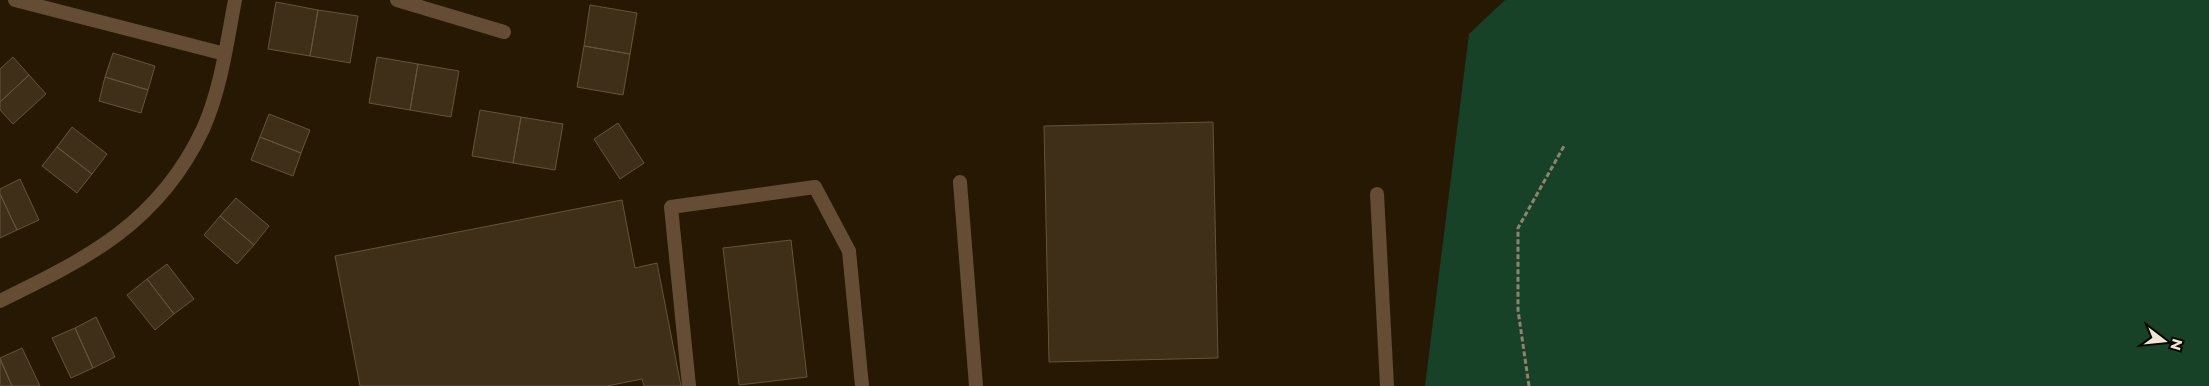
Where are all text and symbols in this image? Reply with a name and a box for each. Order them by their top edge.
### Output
north arrow [2139,316,2189,366]
text: N [2166,337,2187,353]

